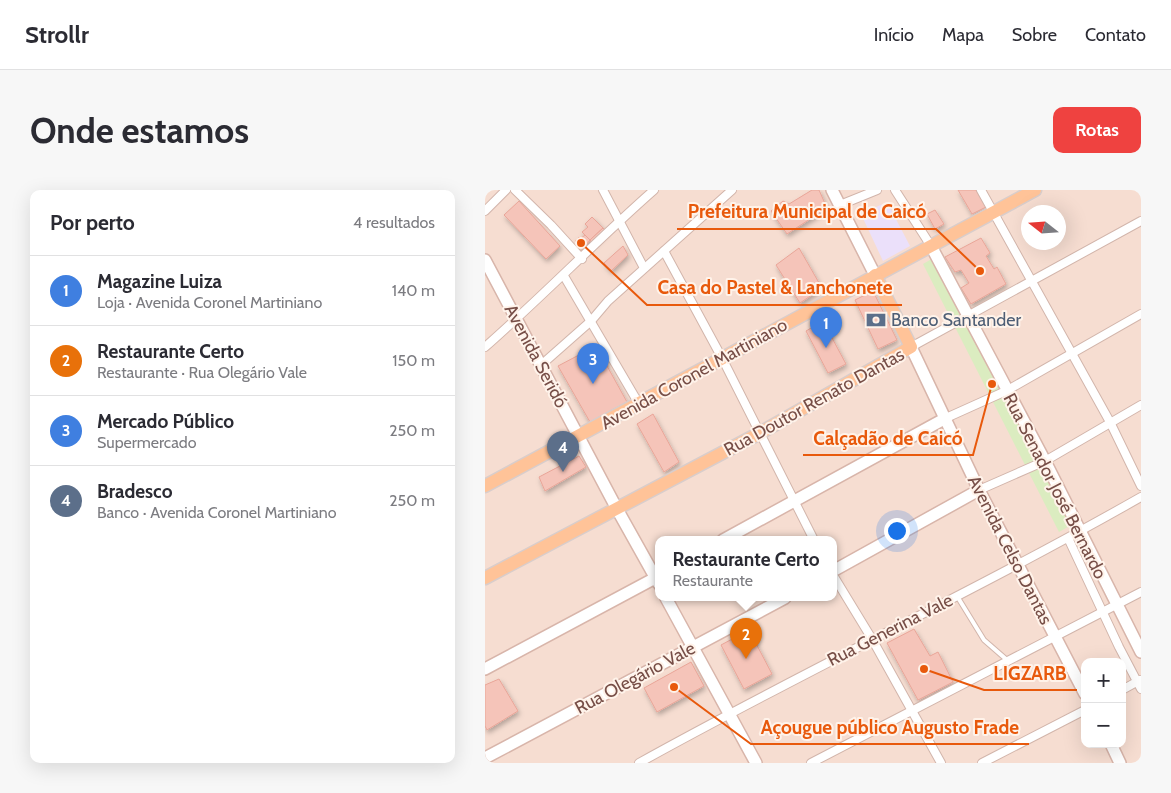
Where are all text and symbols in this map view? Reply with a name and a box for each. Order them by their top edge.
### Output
text: Strollr [25,20,89,49]
text: Início [874,24,914,46]
text: Mapa [942,24,984,46]
text: Sobre [1012,24,1057,46]
text: Contato [1085,24,1146,46]
button: Rotas [1053,107,1141,153]
text: Onde estamos [30,109,249,152]
callout: Prefeitura Municipal de Caicó [677,195,936,229]
text: Prefeitura Municipal de Caicó [688,200,926,223]
north arrow [1021,205,1066,250]
text: Por perto [50,210,135,235]
text: 4 resultados [353,213,435,232]
text: Magazine Luiza [97,270,222,293]
callout: Casa do Pastel & Lanchonete [647,271,902,305]
text: Casa do Pastel & Lanchonete [657,276,893,299]
text: 1 [63,281,69,300]
text: 140 m [392,281,435,300]
text: Loja · Avenida Coronel Martiniano [97,293,322,312]
street label: Avenida Seridó [500,300,573,412]
pin: 1 [810,307,842,348]
bank icon: Banco Santander [865,309,887,331]
place label: Banco Santander [891,309,1021,331]
street label: Avenida Coronel Martiniano [597,313,791,434]
text: Restaurante Certo [97,340,244,363]
pin: 3 [577,343,609,384]
street label: Rua Doutor Renato Dantas [720,343,908,461]
text: 2 [62,351,70,370]
text: 150 m [392,351,435,370]
text: Restaurante · Rua Olegário Vale [97,363,307,382]
street label: Rua Senador José Bernardo [999,389,1111,583]
text: Mercado Público [97,410,234,433]
text: 3 [62,421,70,440]
text: 250 m [389,421,435,440]
callout: Calçadão de Caicó [803,421,973,455]
text: Calçadão de Caicó [813,427,963,450]
pin: 4 [547,431,579,472]
text: Supermercado [97,433,197,452]
street label: Avenida Celso Dantas [963,472,1057,628]
text: Bradesco [97,480,172,503]
text: 4 [61,491,71,510]
text: 250 m [389,491,435,510]
text: Banco · Avenida Coronel Martiniano [97,503,337,522]
your location [884,518,910,544]
popup [655,536,837,601]
text: Restaurante Certo [672,548,820,571]
text: Restaurante [672,571,753,590]
street label: Rua Generina Vale [824,589,956,671]
pin: 2 [730,618,762,659]
street label: Rua Olegário Vale [571,637,699,719]
callout: LIGZARB [984,656,1077,690]
map controls [1081,658,1126,748]
button: + [1081,658,1126,703]
text: LIGZARB [993,662,1067,685]
button: − [1081,703,1126,748]
callout: Açougue público Augusto Frade [751,710,1029,744]
text: Açougue público Augusto Frade [761,716,1019,739]

